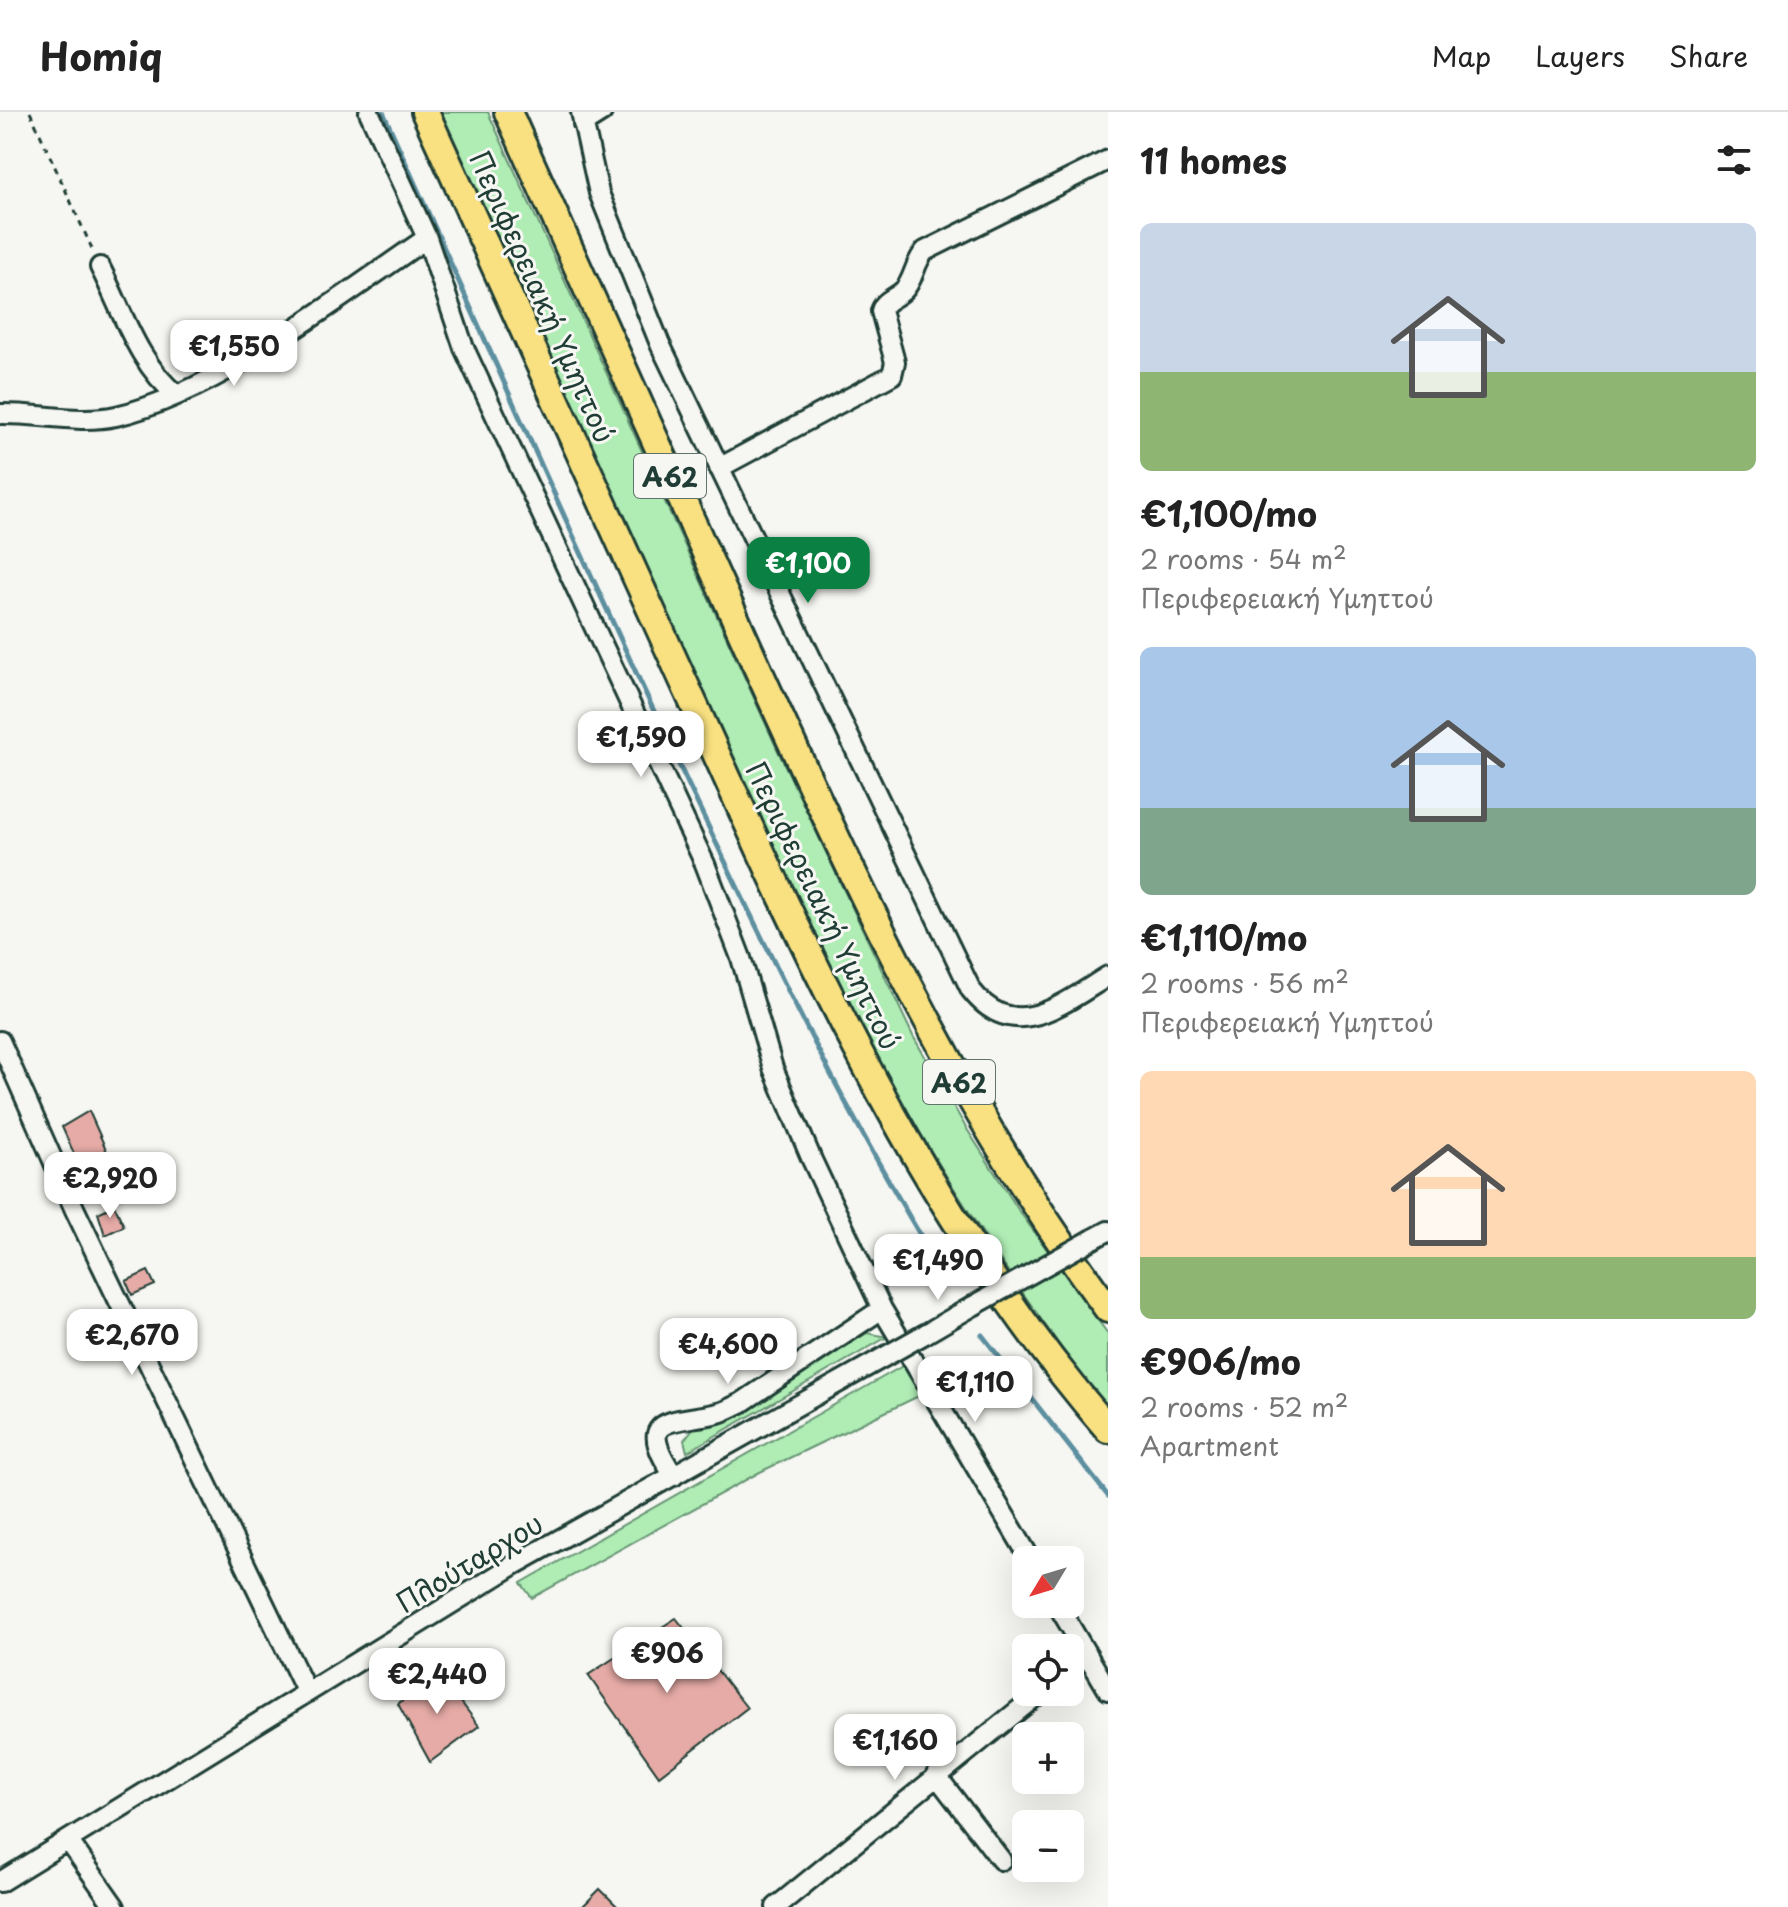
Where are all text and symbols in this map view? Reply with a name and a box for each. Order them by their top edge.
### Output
text: Homiq [40,27,162,84]
text: Map [1431,34,1491,77]
text: Layers [1535,34,1625,77]
text: Share [1669,34,1748,77]
text: 11 homes [1140,134,1287,186]
icon: filters [1712,138,1756,182]
street label: Περιφερειακή Υμηττού [459,143,627,449]
icon: home [1376,275,1520,419]
pin: €1,550 [169,320,299,388]
text: €1,550 [188,326,280,365]
road number: Α62 [634,454,706,498]
text: €1,100/mo [1140,487,1317,539]
pin: €1,100 [743,537,873,605]
text: 2 rooms · 54 m² [1140,539,1347,578]
text: €1,100 [765,543,851,582]
text: Περιφερειακή Υμηττού [1140,578,1434,617]
icon: home [1376,699,1520,843]
pin: €1,590 [576,711,706,779]
text: €1,590 [596,717,686,756]
street label: Περιφερειακή Υμηττού [735,753,913,1057]
text: €1,110/mo [1140,911,1307,963]
text: 2 rooms · 56 m² [1140,963,1349,1002]
text: Περιφερειακή Υμηττού [1140,1002,1434,1041]
road number: Α62 [923,1060,995,1104]
icon: home [1376,1123,1520,1267]
pin: €2,920 [45,1152,175,1220]
text: €2,920 [62,1158,158,1197]
pin: €1,490 [873,1234,1003,1302]
text: €1,490 [892,1240,984,1279]
pin: €2,670 [67,1309,197,1377]
text: €2,670 [85,1315,179,1354]
pin: €4,600 [663,1318,793,1386]
text: €4,600 [678,1324,778,1363]
text: €906/mo [1140,1335,1301,1387]
pin: €1,110 [910,1356,1040,1424]
text: €1,110 [935,1362,1015,1401]
text: 2 rooms · 52 m² [1140,1387,1348,1426]
text: Apartment [1140,1426,1279,1465]
street label: Πλούταρχου [387,1501,551,1623]
north arrow [1012,1546,1084,1618]
map controls [1012,1546,1084,1882]
pin: €906 [620,1627,714,1695]
text: €906 [630,1633,704,1672]
button: locate [1012,1634,1084,1706]
pin: €2,440 [372,1648,502,1716]
text: €2,440 [387,1654,487,1693]
pin: €1,160 [830,1714,960,1782]
text: €1,160 [852,1720,938,1759]
button: + [1012,1722,1084,1794]
button: − [1012,1810,1084,1882]

